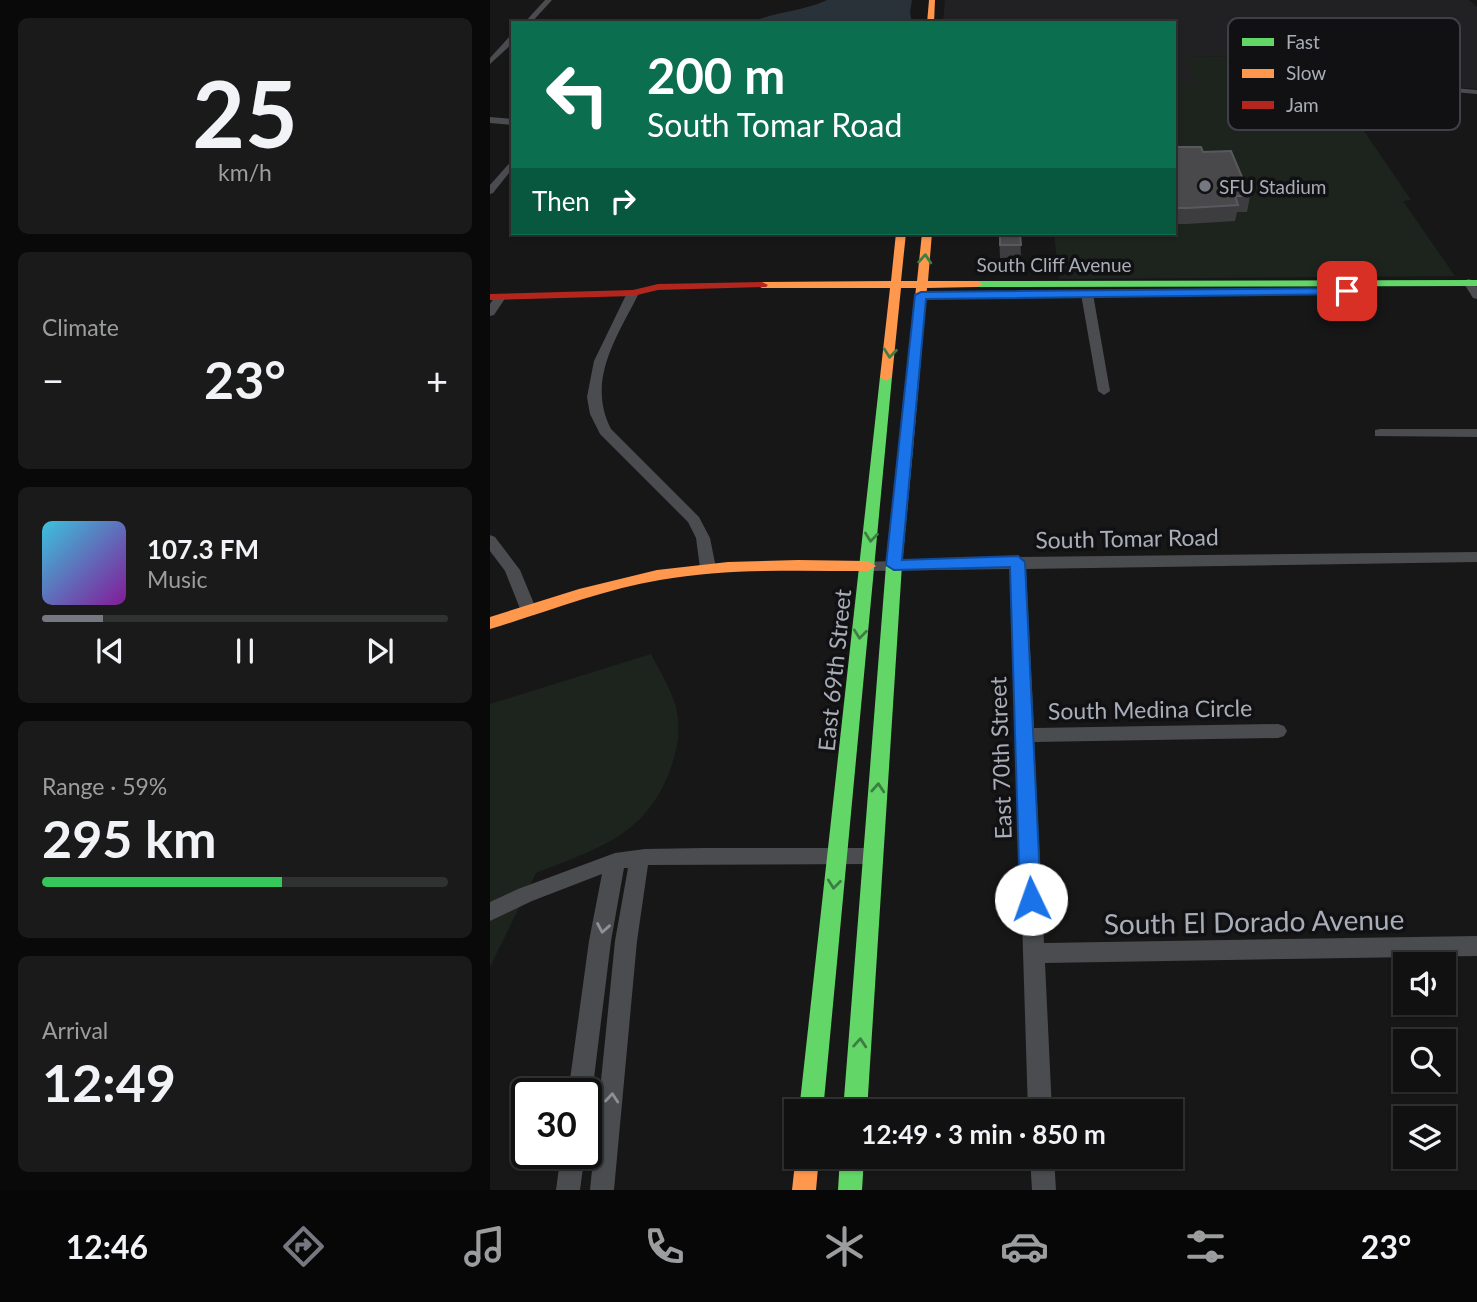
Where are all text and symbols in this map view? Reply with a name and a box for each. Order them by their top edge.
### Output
legend [1228,18,1460,130]
text: Fast [1286,30,1320,53]
text: 200 m [647,46,785,104]
icon: left [532,49,623,140]
text: 25 [192,58,298,167]
text: Slow [1286,61,1326,84]
text: Jam [1286,93,1319,116]
text: South Tomar Road [647,105,902,144]
text: km/h [218,158,272,186]
place label: SFU Stadium [1219,175,1326,198]
marker: SFU Stadium [1197,178,1213,194]
icon: right [604,182,642,220]
text: Then [532,185,590,217]
one-way arrow [917,253,932,264]
street label: South Cliff Avenue [976,253,1132,276]
pin [1317,261,1377,321]
icon: arrive [1328,272,1366,310]
text: Climate [42,313,119,341]
one-way arrow [882,347,897,359]
text: 23° [204,348,286,410]
text: − [42,357,64,403]
text: + [426,357,448,403]
street label: South Tomar Road [1035,522,1219,554]
one-way arrow [863,532,878,543]
text: 107.3 FM [147,533,259,565]
text: Music [147,565,207,593]
street label: East 69th Street [812,587,857,752]
one-way arrow [853,628,868,640]
icon: previous [91,632,129,670]
icon: pause [226,632,264,670]
icon: next [361,632,399,670]
street label: East 70th Street [983,675,1017,840]
street label: South Medina Circle [1048,693,1252,725]
text: Range · 59% [42,772,167,800]
one-way arrow [870,783,885,794]
text: 295 km [42,807,216,869]
position arrow [994,862,1068,936]
one-way arrow [826,878,841,890]
street label: South El Dorado Avenue [1103,901,1405,941]
one-way arrow [596,922,611,934]
map controls [1393,952,1456,1169]
button: sound [1393,952,1456,1015]
text: Arrival [42,1016,108,1044]
button: search [1393,1029,1456,1092]
one-way arrow [852,1037,867,1048]
text: 12:49 [42,1051,176,1113]
speed limit sign: 30 [511,1078,602,1169]
one-way arrow [604,1092,619,1103]
button: layers [1393,1106,1456,1169]
text: 12:49 · 3 min · 850 m [861,1118,1106,1150]
icon: directions [279,1222,328,1271]
icon: music [460,1222,509,1271]
icon: phone [640,1222,689,1271]
icon: climate [820,1222,869,1271]
icon: car [1000,1222,1049,1271]
icon: filters [1181,1222,1230,1271]
text: 12:46 [66,1227,148,1266]
text: 23° [1361,1227,1411,1266]

